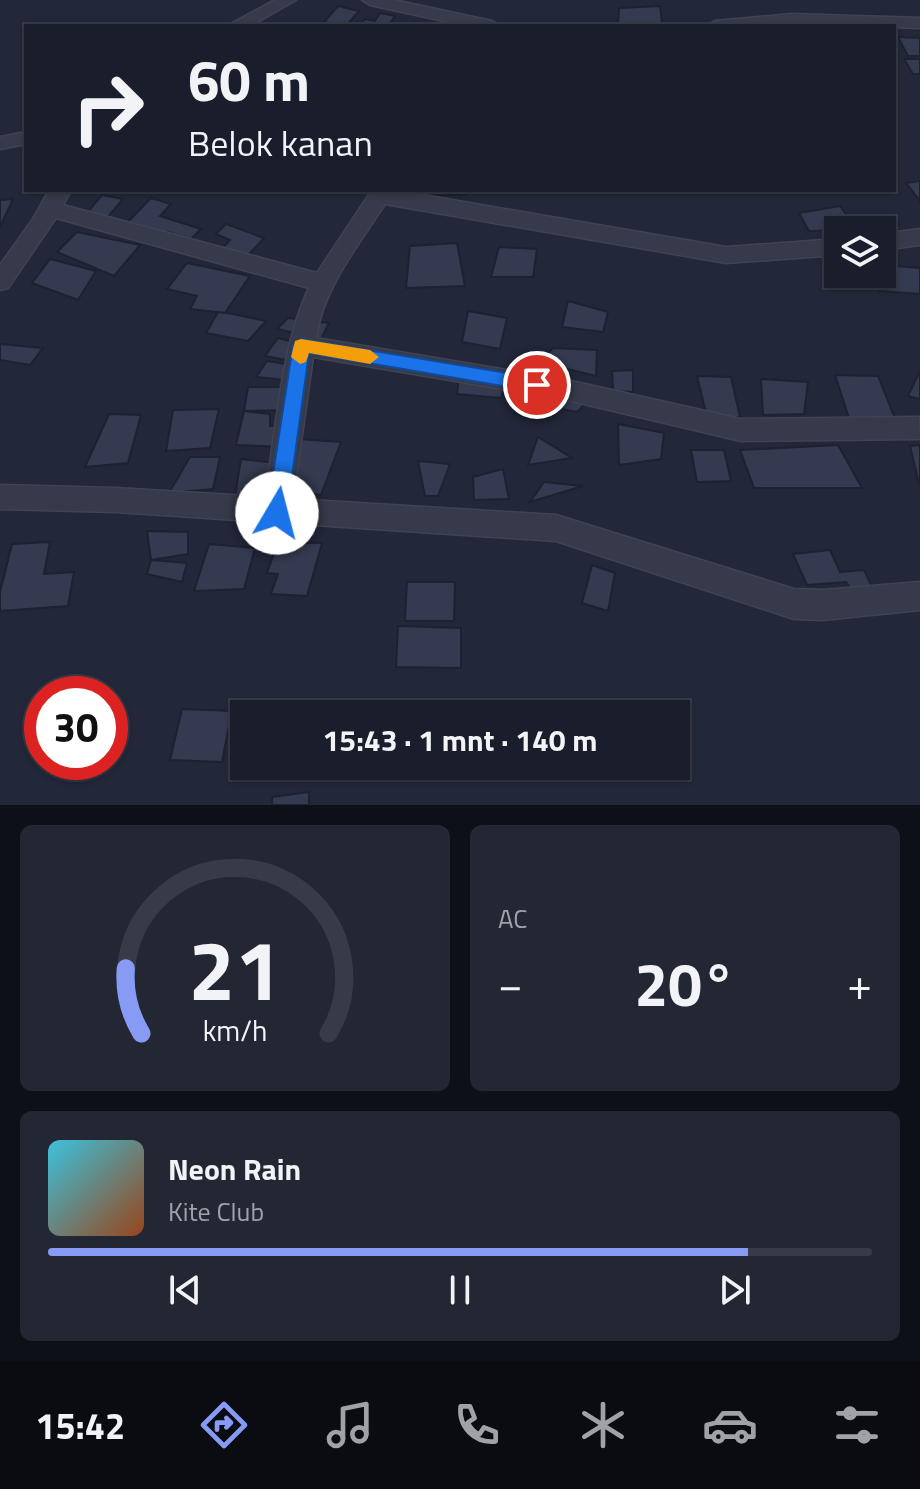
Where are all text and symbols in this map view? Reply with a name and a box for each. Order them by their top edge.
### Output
text: 60 m [188,38,310,123]
icon: right [56,56,160,160]
text: Belok kanan [188,115,373,170]
map controls [824,216,896,288]
button: layers [824,216,896,288]
pin [503,351,571,419]
icon: arrive [515,363,559,407]
position arrow [235,471,319,555]
speed limit sign: 30 [24,676,128,780]
text: 15:43 · 1 mnt · 140 m [323,717,597,763]
text: AC [498,899,527,938]
text: 21 [188,906,282,1032]
text: 20° [635,938,735,1029]
text: − [498,950,523,1017]
text: + [847,950,872,1017]
text: km/h [203,1009,267,1052]
text: Neon Rain [168,1146,301,1192]
text: Kite Club [168,1192,264,1231]
icon: previous [163,1268,207,1312]
icon: pause [438,1268,482,1312]
icon: next [713,1268,757,1312]
icon: directions [196,1397,252,1453]
icon: music [322,1397,378,1453]
icon: phone [449,1397,505,1453]
icon: climate [575,1397,631,1453]
icon: car [702,1397,758,1453]
icon: filters [829,1397,885,1453]
text: 15:42 [35,1398,125,1453]

